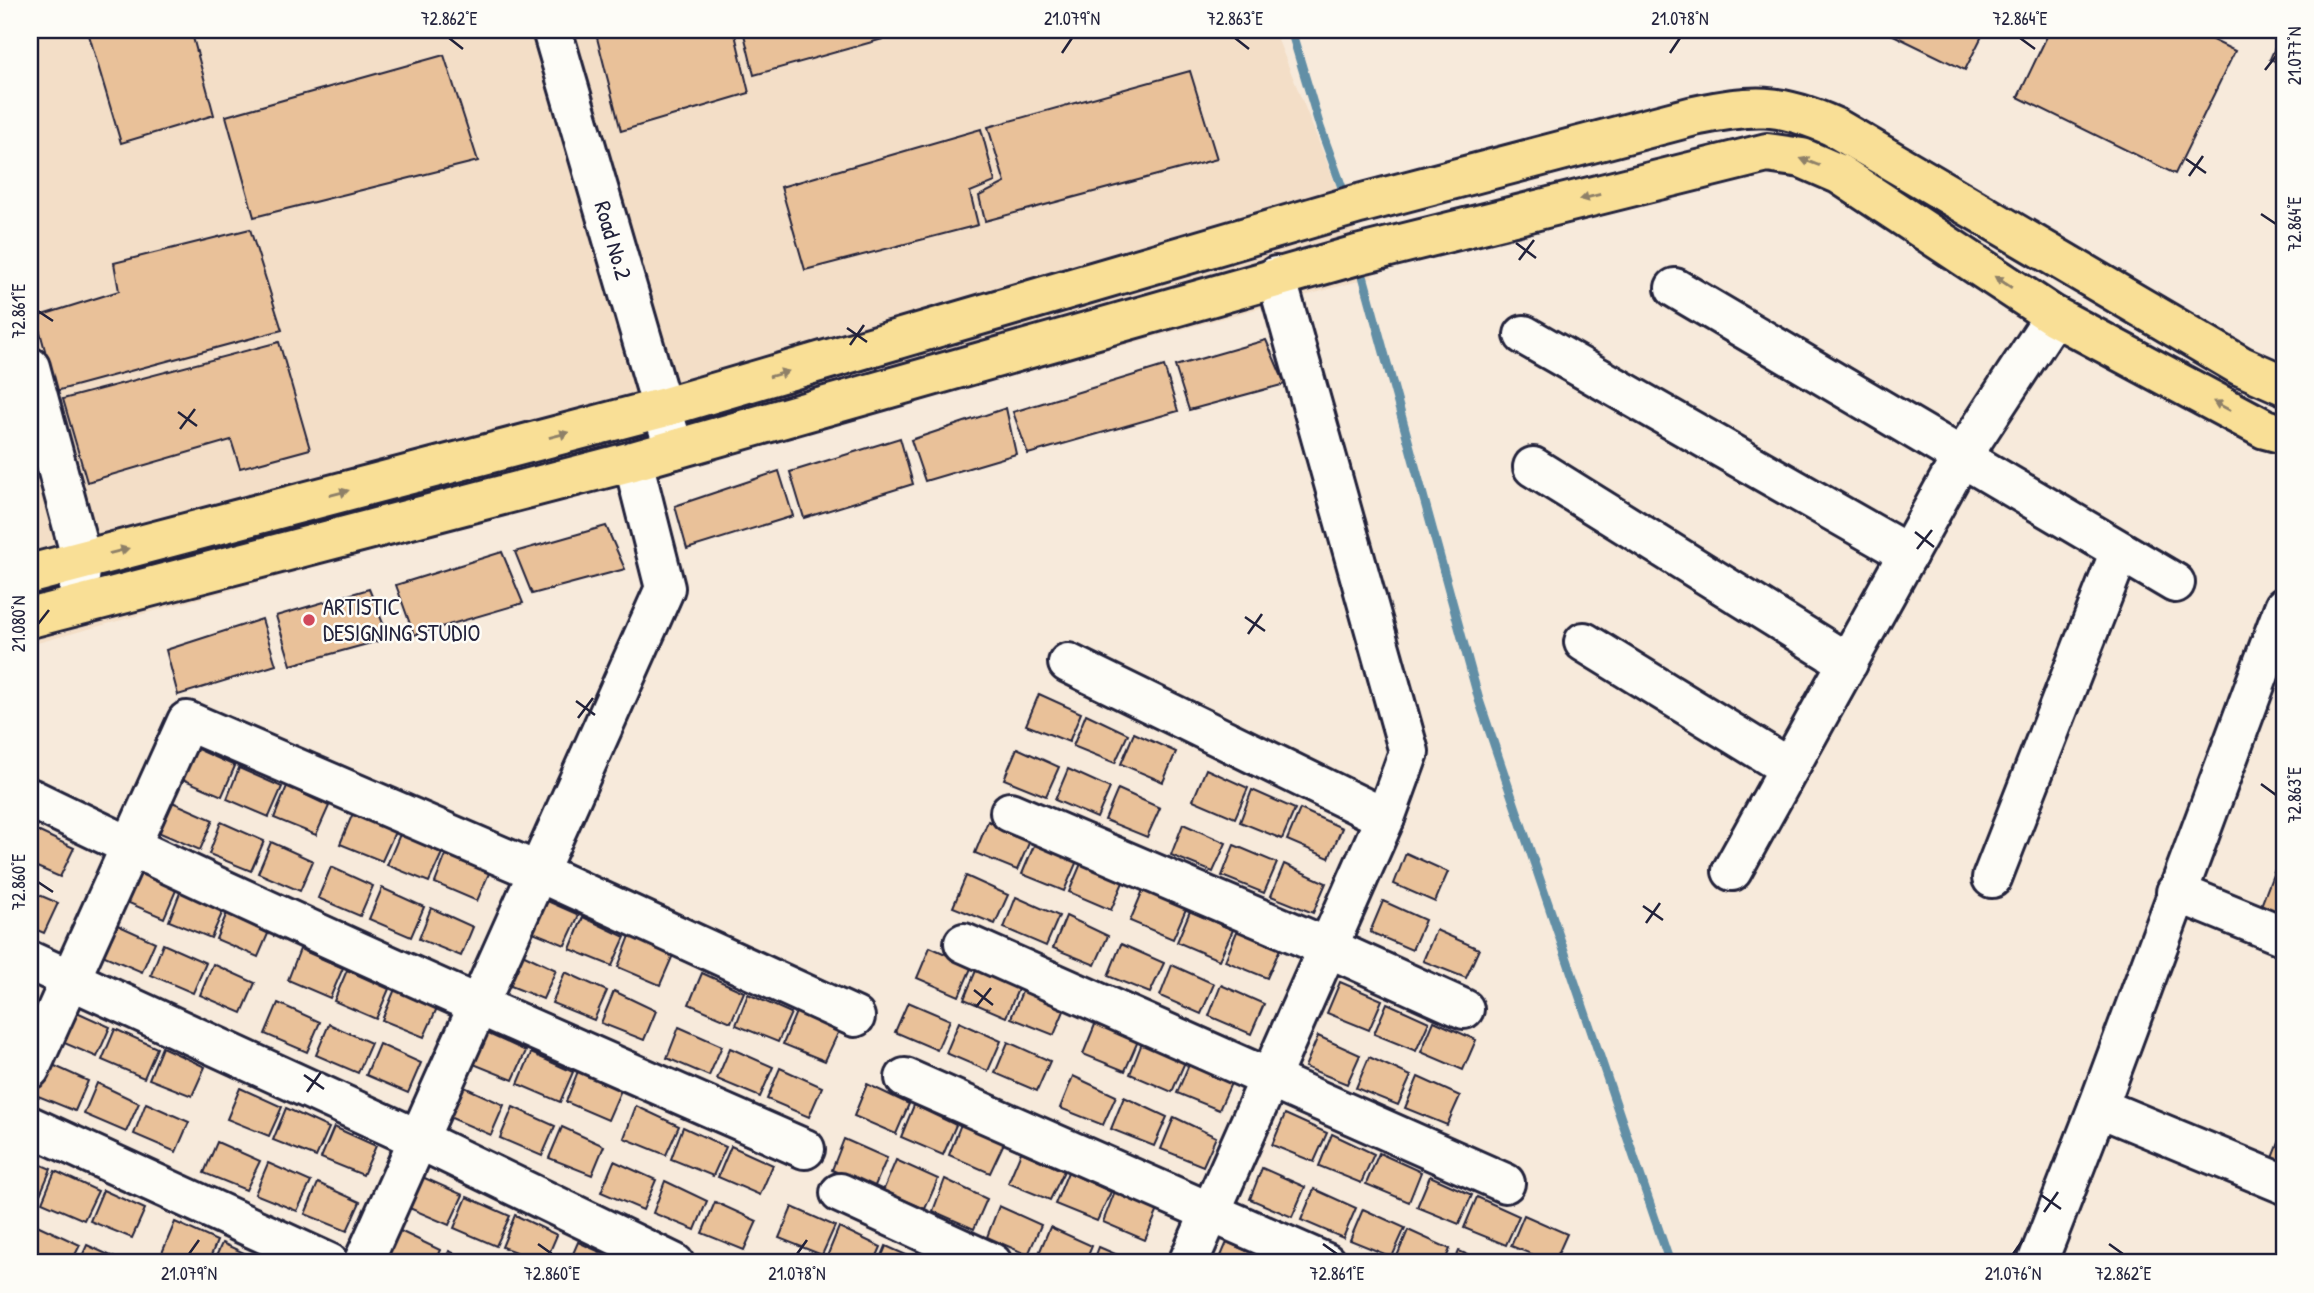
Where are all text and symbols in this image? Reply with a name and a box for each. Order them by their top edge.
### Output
text: 72.862°E [421,6,477,31]
text: 21.079°N [1044,6,1100,31]
text: 72.863°E [1207,6,1263,31]
text: 21.078°N [1651,6,1709,31]
text: 72.864°E [1992,6,2048,31]
text: 21.077°N [2282,27,2307,85]
one-way arrow [1800,157,1821,168]
one-way arrow [1579,192,1601,203]
text: 72.864°E [2282,196,2307,252]
street label: Road No.2 [588,197,640,283]
one-way arrow [1994,275,2012,289]
text: 72.861°E [6,284,31,338]
one-way arrow [768,368,789,378]
one-way arrow [2213,400,2232,412]
one-way arrow [549,429,571,440]
one-way arrow [329,487,351,498]
one-way arrow [109,545,131,556]
place label: ARTISTIC DESIGNING STUDIO [323,591,480,648]
text: 21.080°N [6,596,31,652]
marker: ARTISTIC DESIGNING STUDIO [301,612,317,628]
text: 72.863°E [2282,767,2307,823]
text: 72.860°E [6,854,31,910]
text: 21.079°N [161,1261,217,1286]
text: 72.860°E [524,1261,580,1286]
text: 21.078°N [768,1261,826,1286]
text: 72.861°E [1310,1261,1364,1286]
text: 21.076°N [1985,1261,2041,1286]
text: 72.862°E [2095,1261,2151,1286]

